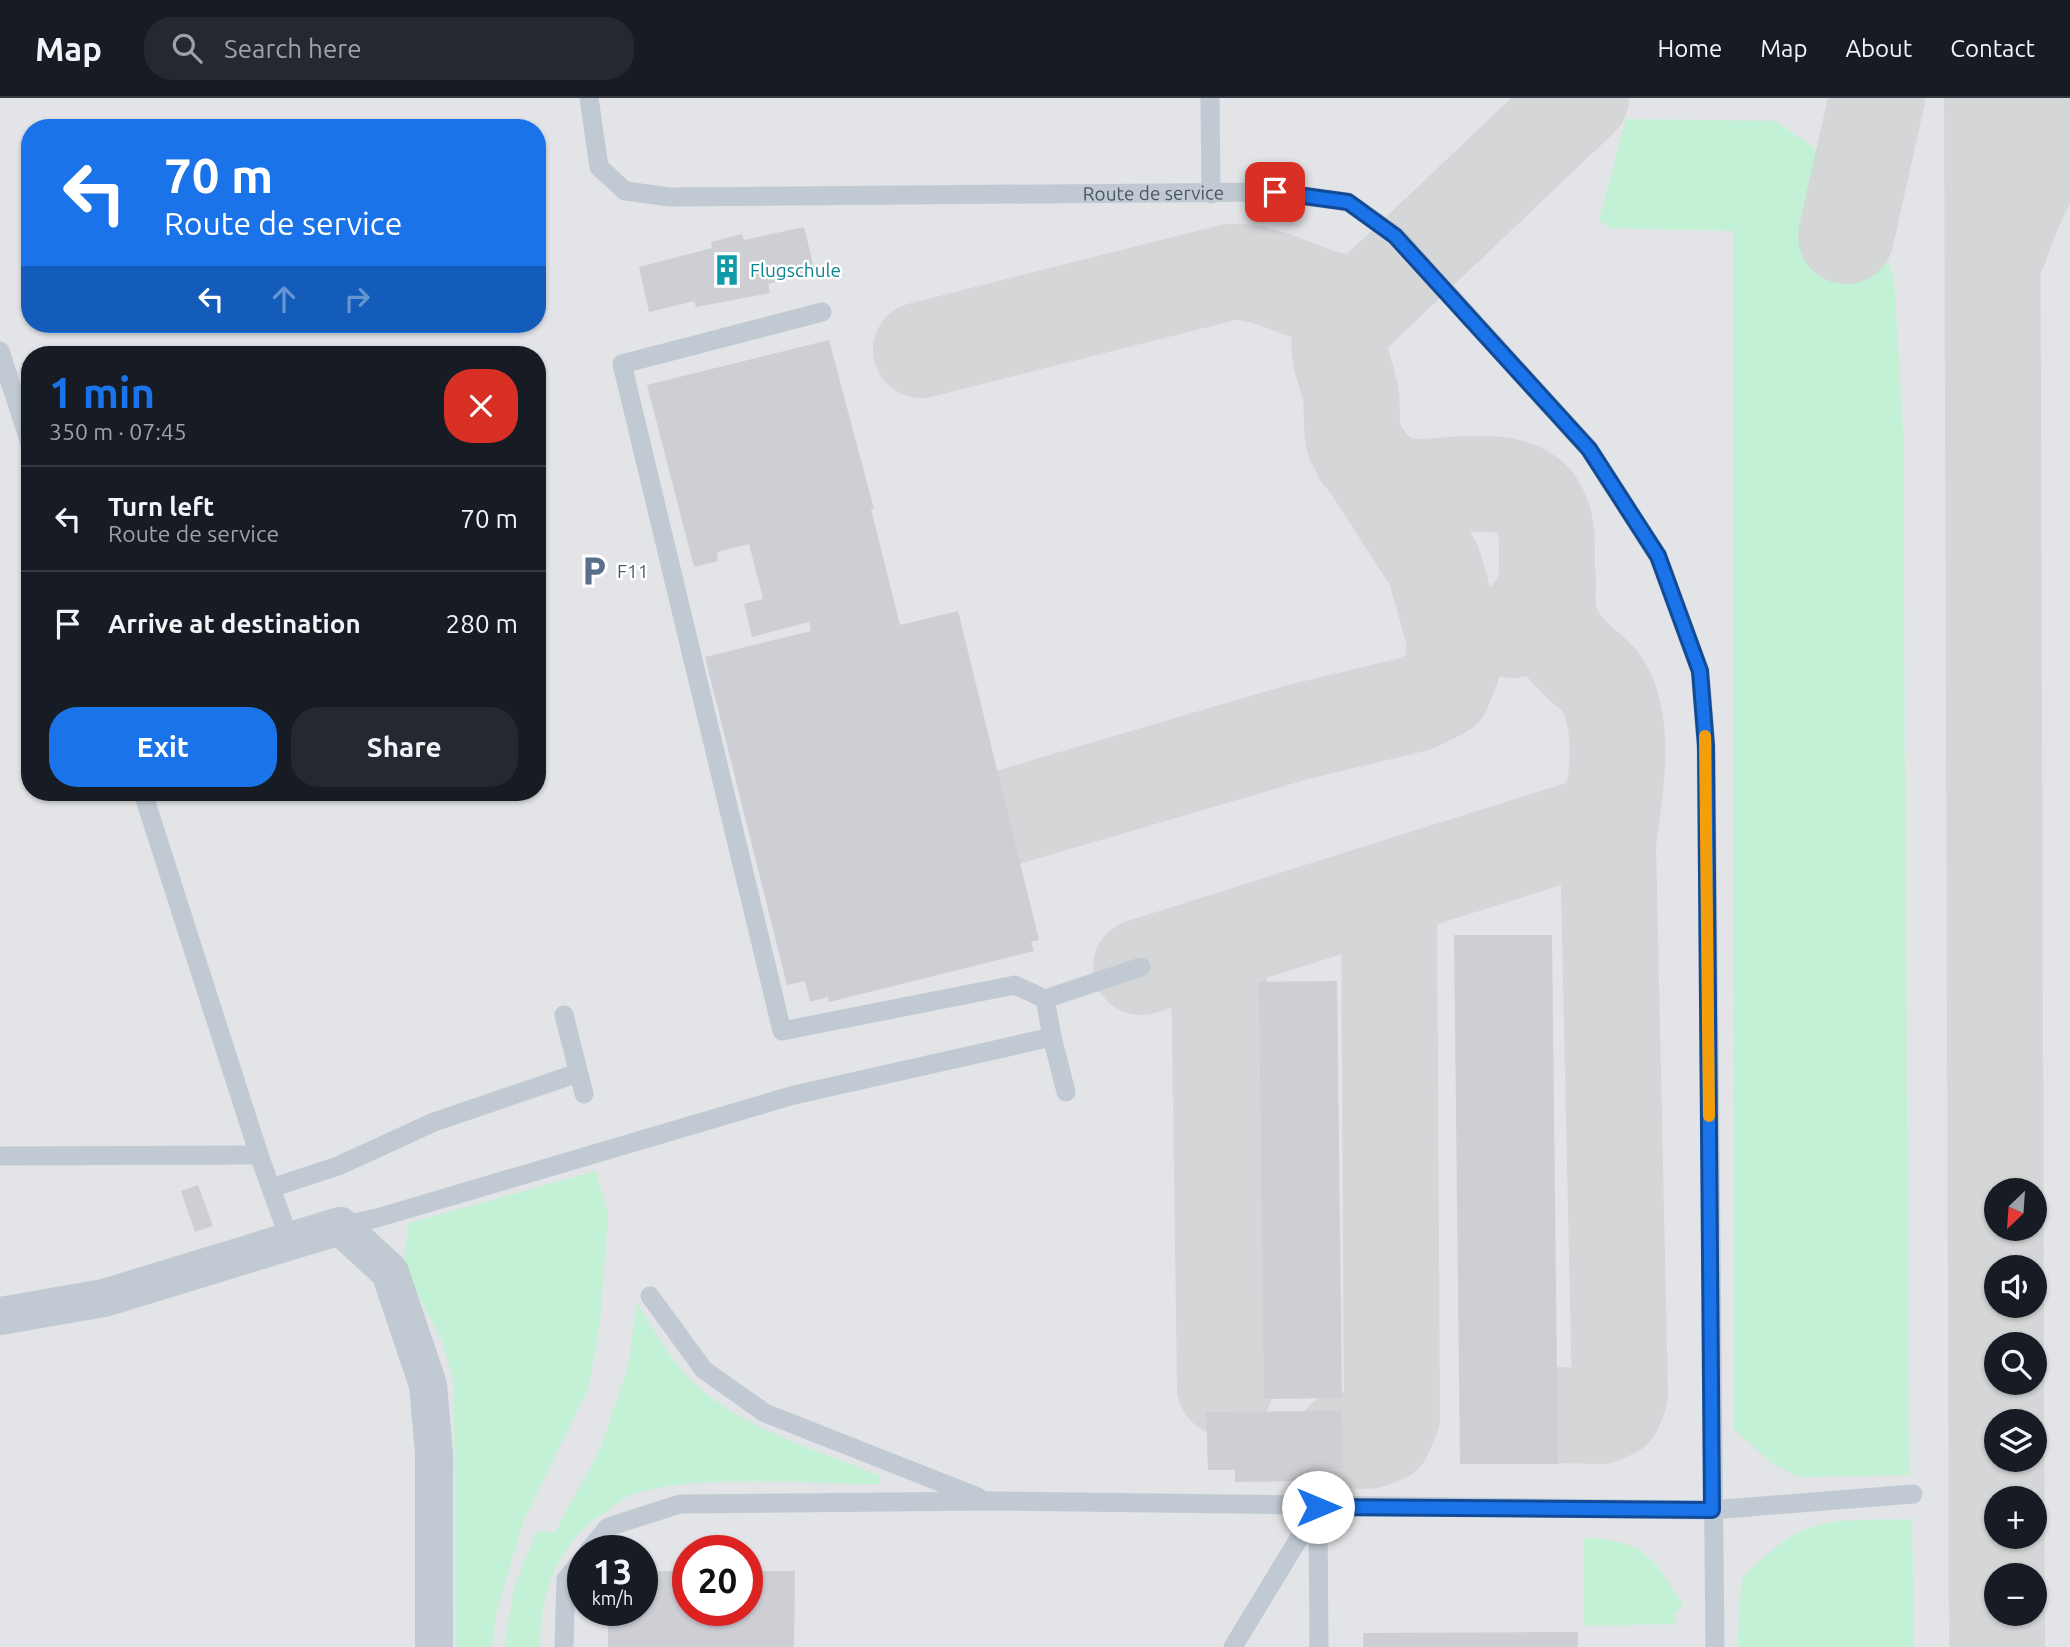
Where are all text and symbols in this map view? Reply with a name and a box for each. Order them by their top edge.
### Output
search box [144,17,634,80]
icon: search [168,29,206,67]
text: Map [35,30,102,67]
text: Search here [224,34,362,63]
text: Home [1657,35,1722,62]
text: Map [1760,35,1807,62]
text: About [1845,35,1912,62]
text: Contact [1950,35,2035,62]
icon: left [49,147,140,238]
text: 70 m [164,147,273,202]
pin [1245,162,1305,222]
icon: arrive [1256,173,1294,211]
street label: Route de service [1083,181,1224,205]
text: Route de service [164,205,402,241]
building icon: Flugschule [710,253,744,287]
place label: Flugschule [750,259,841,281]
icon: left [192,280,230,318]
icon: ahead [265,280,303,318]
icon: right [338,280,376,318]
text: 1 min [49,369,155,416]
button: close [444,369,518,443]
text: 350 m · 07:45 [49,419,187,444]
text: Turn left [108,492,214,521]
icon: left [49,500,87,538]
text: 70 m [460,504,518,533]
text: Route de service [108,521,279,546]
parking icon: F11 [577,554,611,588]
place label: F11 [617,560,648,582]
icon: arrive [49,605,87,643]
text: Arrive at destination [108,609,361,638]
text: 280 m [446,609,518,638]
button: Exit [49,707,277,787]
button: Share [291,707,518,787]
north arrow [1984,1178,2048,1241]
map controls [1984,1178,2047,1626]
button: sound [1984,1255,2047,1318]
button: search [1984,1332,2047,1395]
button: layers [1984,1409,2047,1472]
position arrow [1281,1470,1355,1544]
button: + [1984,1486,2047,1549]
speed limit sign: 20 [672,1535,763,1626]
text: 13 [593,1551,632,1591]
button: − [1984,1563,2047,1626]
text: km/h [592,1588,633,1608]

